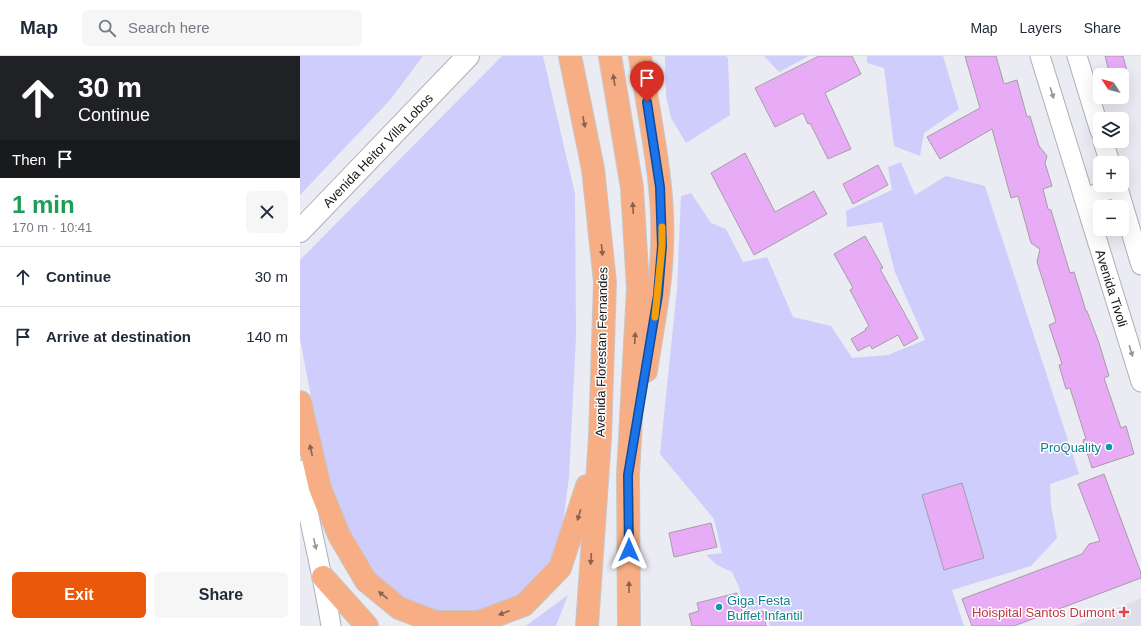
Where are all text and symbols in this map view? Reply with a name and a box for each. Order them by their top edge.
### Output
search box [82,10,362,46]
text: Map [20,17,58,38]
icon: search [96,17,118,39]
text: Search here [128,19,210,36]
text: Map [970,20,998,36]
text: Layers [1020,20,1062,36]
text: Share [1084,20,1121,36]
pin [630,61,664,102]
icon: arrive [636,67,658,89]
north arrow [1093,68,1129,104]
map controls [1093,68,1129,236]
icon: ahead [12,72,64,124]
text: 30 m [78,72,142,103]
one-way arrow [611,74,617,86]
one-way arrow [1049,88,1055,100]
street label: Avenida Heitor Villa Lobos [320,90,436,211]
text: Continue [78,105,150,125]
button: layers [1093,112,1129,148]
one-way arrow [581,115,587,128]
icon: arrive [54,148,76,170]
text: Then [12,151,46,168]
button: + [1093,156,1129,192]
text: 1 min [12,191,75,218]
button: close [246,191,288,233]
button: − [1093,200,1129,236]
one-way arrow [630,202,637,214]
text: 170 m · 10:41 [12,220,92,235]
one-way arrow [598,244,605,256]
street label: Avenida Tivoli [1092,248,1130,329]
icon: ahead [12,266,34,288]
street label: Avenida Florestan Fernandes [593,266,610,437]
text: Continue [46,268,111,285]
text: 30 m [255,268,288,285]
icon: arrive [12,326,34,348]
text: Arrive at destination [46,328,191,345]
text: 140 m [246,328,288,345]
one-way arrow [632,332,639,344]
one-way arrow [1128,346,1134,358]
place label: ProQuality [1040,440,1101,455]
marker: ProQuality [1104,442,1114,452]
one-way arrow [308,444,314,456]
one-way arrow [575,508,581,521]
position arrow [608,529,650,571]
one-way arrow [313,538,319,551]
one-way arrow [588,553,595,565]
button: Exit [12,572,146,618]
button: Share [154,572,288,618]
one-way arrow [626,580,632,593]
one-way arrow [377,590,388,599]
place label: Giga Festa Buffet Infantil [727,593,803,623]
marker: Giga Festa Buffet Infantil [714,602,724,612]
place label: Hoispital Santos Dumont [972,605,1115,620]
marker: Hoispital Santos Dumont [1118,606,1130,618]
one-way arrow [497,610,509,616]

